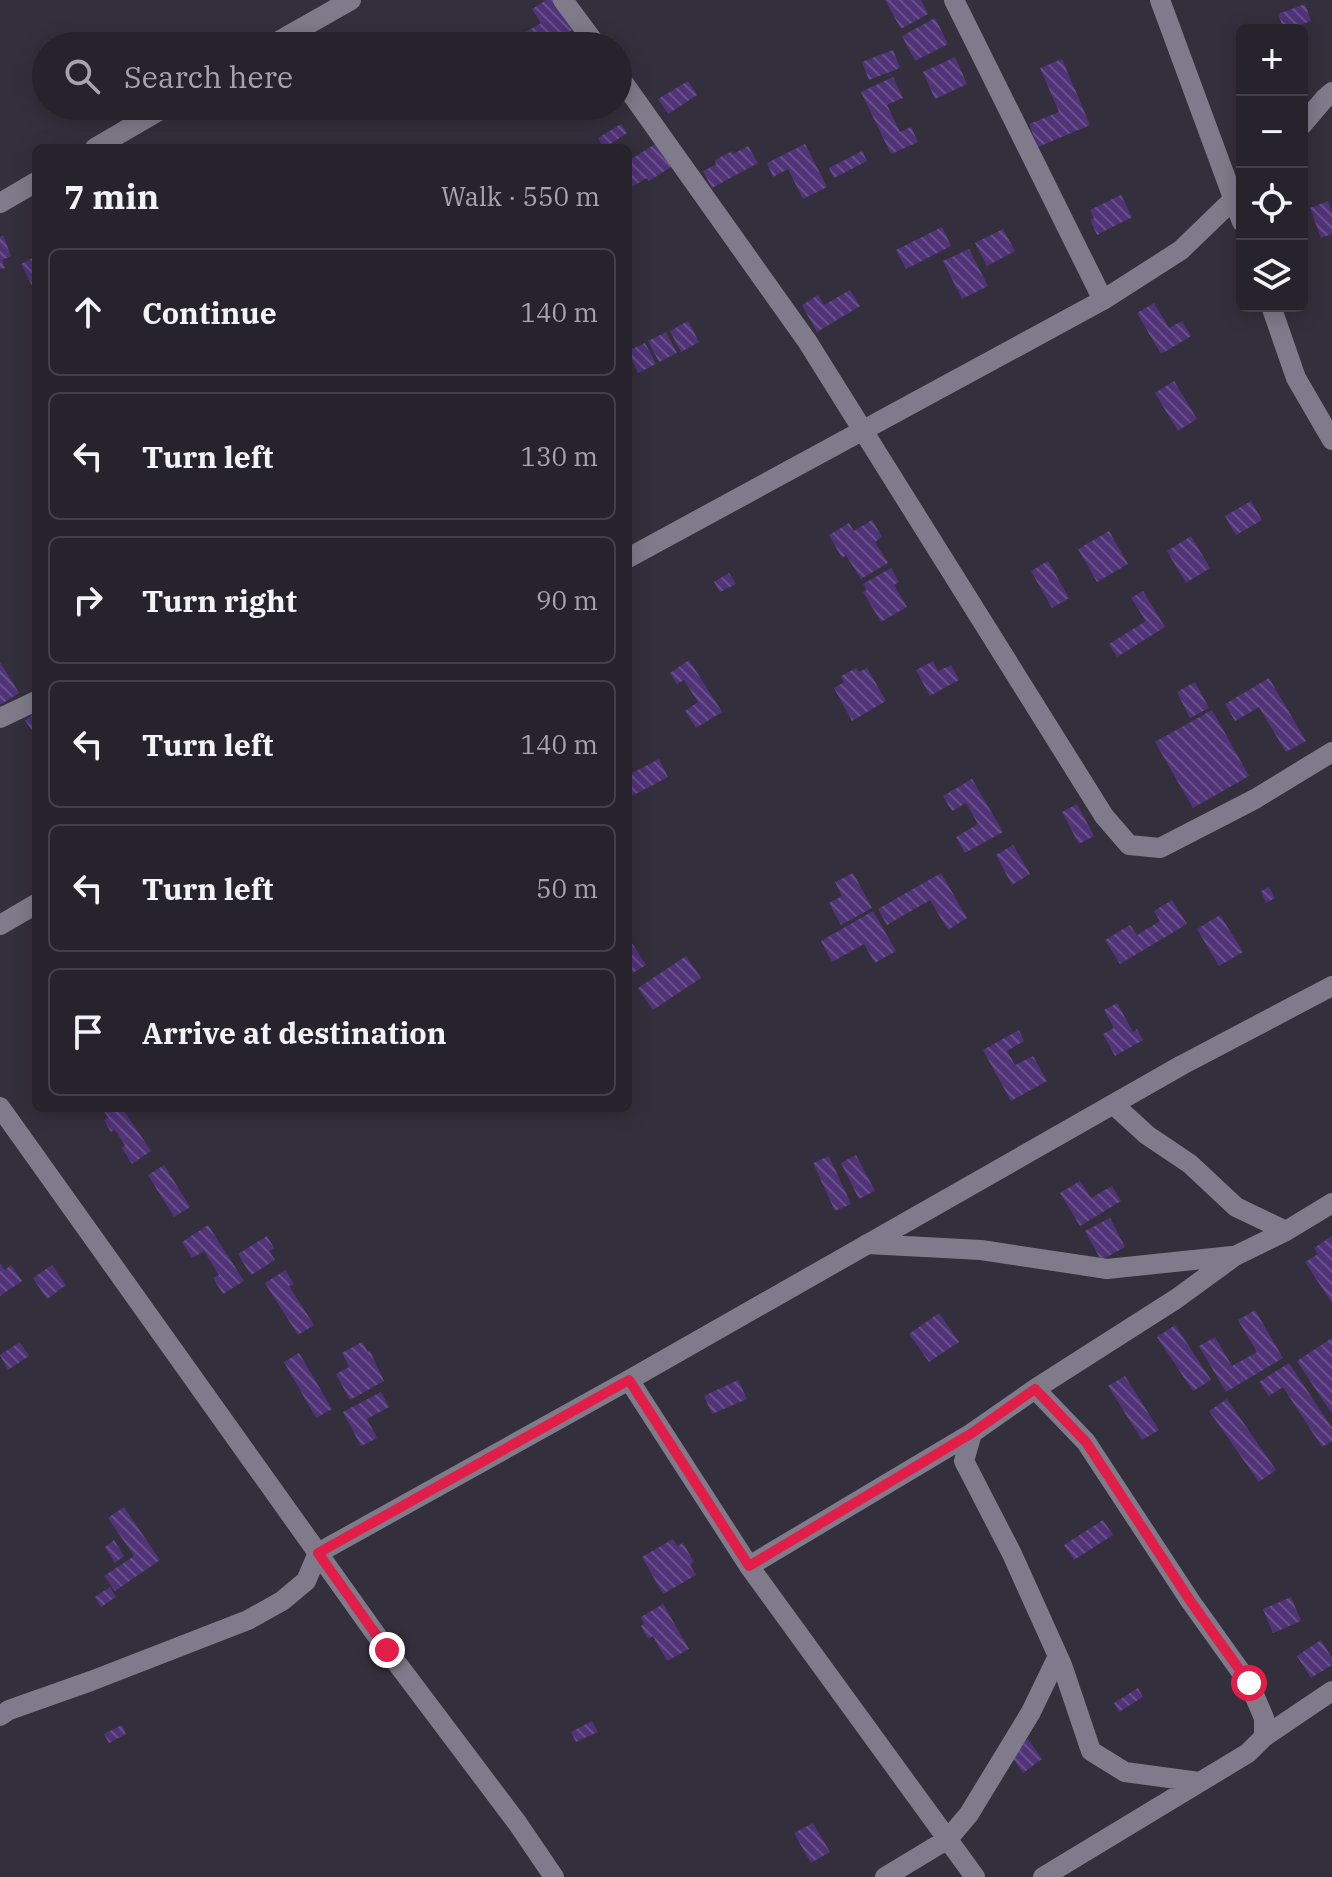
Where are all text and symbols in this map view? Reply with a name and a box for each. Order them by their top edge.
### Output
map controls [1236,24,1308,312]
button: + [1236,24,1308,96]
search box [32,32,632,120]
icon: search [60,54,104,98]
text: Search here [124,57,293,96]
button: − [1236,96,1308,168]
button: locate [1236,168,1308,240]
text: 7 min [64,174,159,218]
text: Walk · 550 m [441,179,600,213]
button: layers [1236,240,1308,312]
icon: ahead [66,290,110,334]
text: Continue [142,293,277,332]
text: 140 m [520,295,598,329]
icon: left [66,434,110,478]
text: Turn left [142,437,274,476]
text: 130 m [520,439,598,473]
icon: right [66,578,110,622]
text: Turn right [142,581,297,620]
text: 90 m [536,583,598,617]
icon: left [66,722,110,766]
text: Turn left [142,725,274,764]
text: 140 m [520,727,598,761]
icon: left [66,866,110,910]
text: Turn left [142,869,274,908]
text: 50 m [536,871,598,905]
icon: arrive [66,1010,110,1054]
text: Arrive at destination [142,1013,447,1052]
route end [369,1632,405,1668]
route start [1231,1665,1267,1701]

